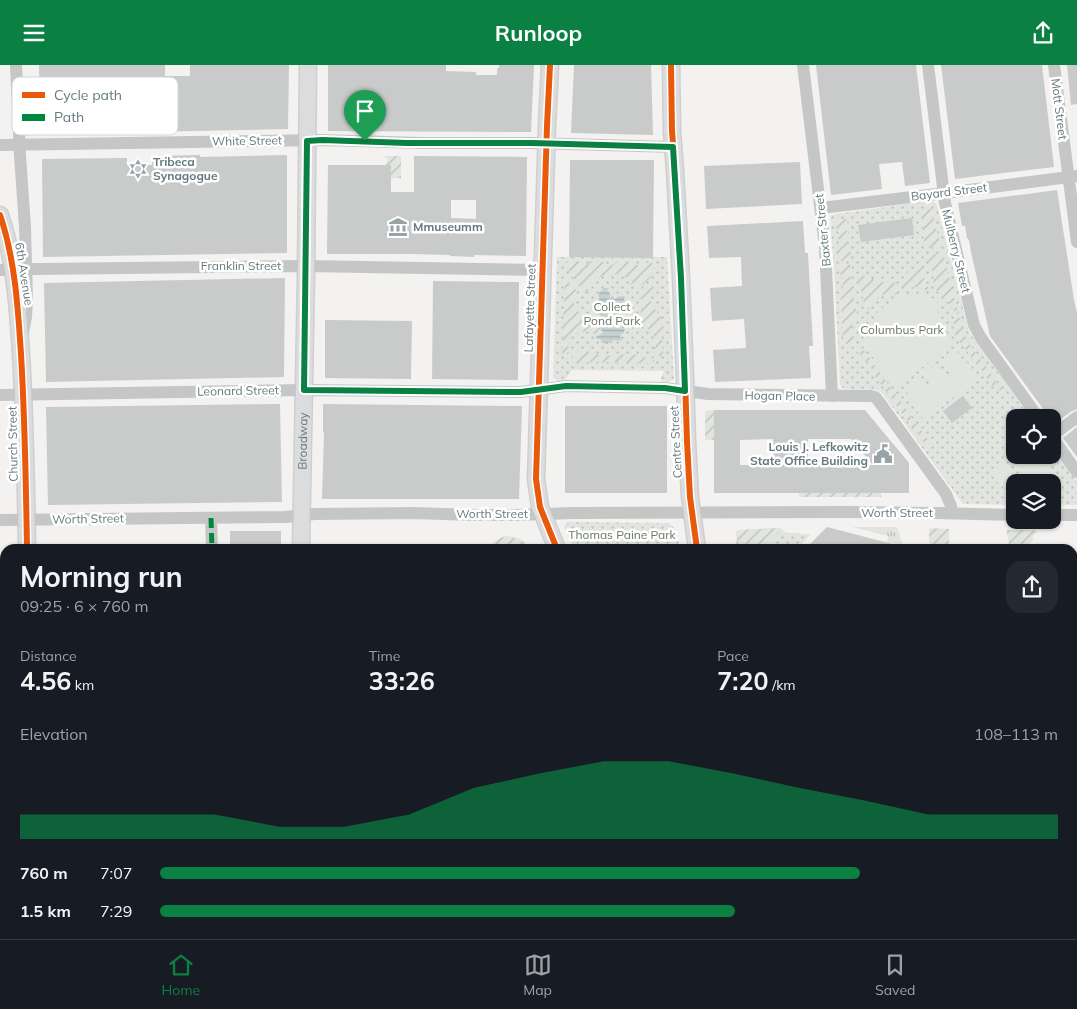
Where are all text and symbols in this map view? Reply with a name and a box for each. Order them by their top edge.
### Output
icon: menu [20,19,48,47]
text: Runloop [495,19,582,47]
icon: share [1029,19,1057,47]
legend [12,77,178,135]
street label: Mott Street [1048,77,1071,140]
text: Cycle path [54,86,122,104]
pin [344,90,386,141]
icon: arrive [351,97,379,125]
text: Path [54,108,84,126]
street label: White Street [212,132,282,149]
place label: Tribeca Synagogue [153,154,218,183]
synagogue icon: Tribeca Synagogue [127,158,149,180]
street label: Bayard Street [910,179,988,204]
street label: Baxter Street [811,193,834,267]
street label: Mulberry Street [939,208,974,294]
museum icon: Mmuseumm [387,216,409,238]
place label: Mmuseumm [413,219,483,234]
street label: 6th Avenue [12,241,37,306]
street label: Franklin Street [201,258,281,273]
street label: Lafayette Street [520,263,539,353]
park label: Collect Pond Park [583,299,641,328]
park label: Columbus Park [860,322,945,337]
street label: Leonard Street [197,382,279,399]
street label: Hogan Place [744,387,816,404]
street label: Centre Street [666,405,685,479]
street label: Church Street [4,406,21,482]
map controls [1006,409,1061,529]
button: locate [1006,409,1061,464]
street label: Broadway [294,411,310,470]
place label: Louis J. Lefkowitz State Office Building [750,439,868,468]
public building icon: Louis J. Lefkowitz State Office Building [872,443,894,465]
button: layers [1006,474,1061,529]
street label: Worth Street [861,505,933,520]
street label: Worth Street [456,506,528,521]
street label: Worth Street [52,510,124,527]
park label: Thomas Paine Park [568,527,677,542]
text: Morning run [20,559,183,594]
button: share [1006,561,1058,613]
text: 09:25 · 6 × 760 m [20,596,149,616]
text: Distance [20,647,77,665]
text: Time [369,647,400,665]
text: Pace [717,647,749,665]
text: 4.56 [20,665,71,696]
text: 33:26 [369,665,435,696]
text: 7:20 [717,665,769,696]
text: km [71,676,94,694]
text: /km [769,676,796,694]
text: Elevation [20,724,88,744]
text: 108–113 m [974,724,1058,744]
text: 760 m [20,863,68,883]
text: 7:07 [100,863,132,883]
text: 1.5 km [20,901,71,921]
text: 7:29 [100,901,132,921]
tab: Home [162,951,200,999]
tab: Map [523,951,552,999]
tab: Saved [875,951,915,999]

